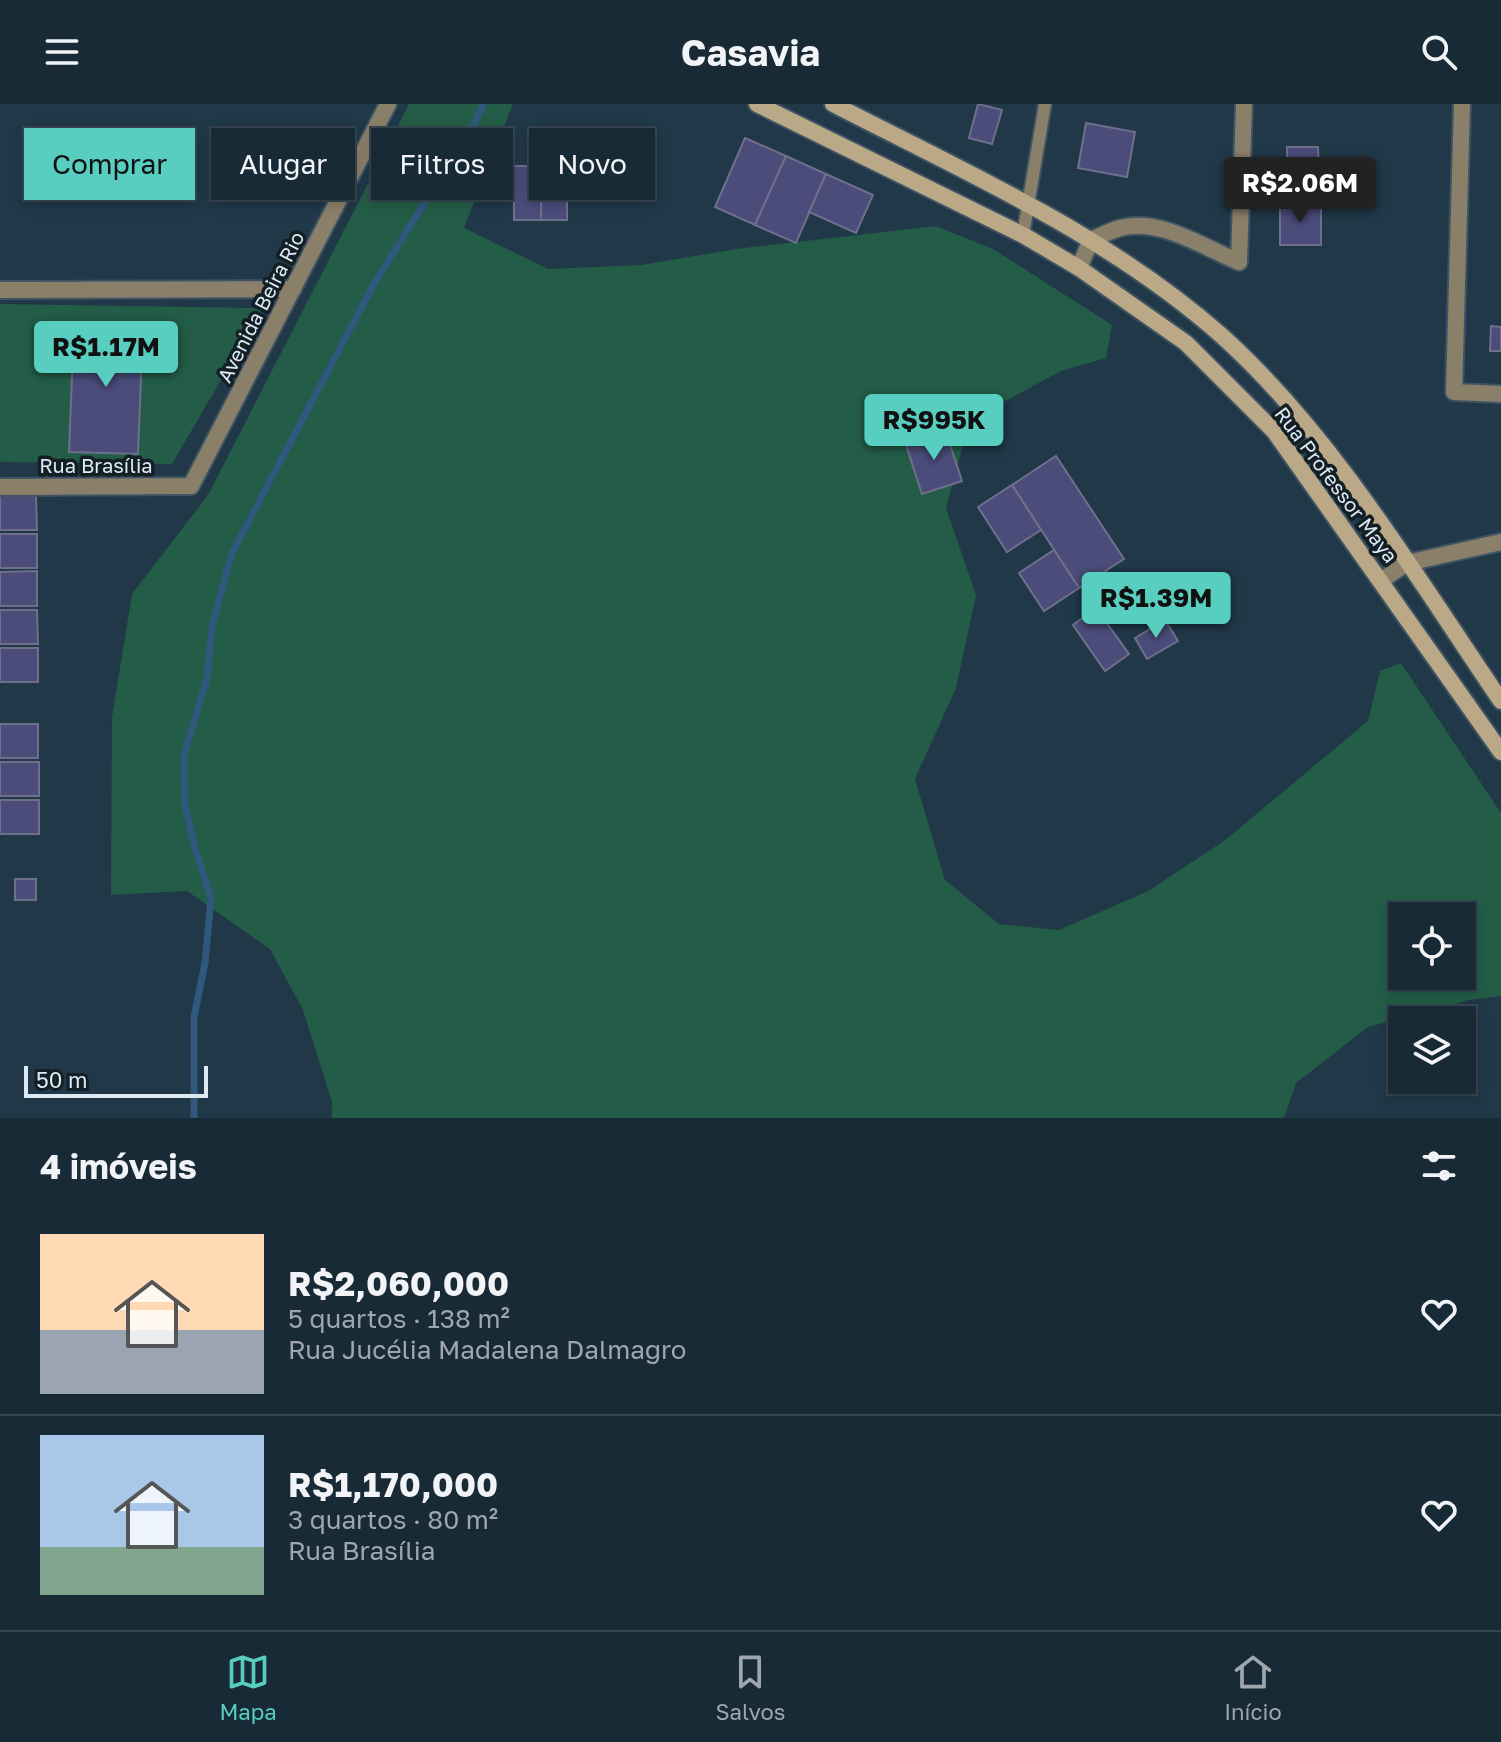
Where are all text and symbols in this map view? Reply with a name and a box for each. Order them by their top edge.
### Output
icon: menu [40,30,84,74]
icon: search [1417,30,1461,74]
text: Casavia [681,31,820,74]
chip: Comprar [24,128,195,200]
chip: Alugar [211,128,355,200]
chip: Filtros [371,128,513,200]
chip: Novo [529,128,655,200]
pin: R$2.06M [1226,157,1374,225]
text: R$2.06M [1242,167,1358,198]
street label: Avenida Beira Rio [212,227,309,386]
pin: R$1.17M [32,321,180,389]
text: R$1.17M [52,331,160,362]
pin: R$995K [869,394,999,462]
street label: Rua Professor Maya [1270,402,1403,567]
text: R$995K [882,404,986,435]
street label: Rua Brasília [39,453,153,477]
pin: R$1.39M [1082,572,1230,640]
text: R$1.39M [1100,582,1212,613]
map controls [1388,902,1476,1094]
button: locate [1388,902,1476,990]
button: layers [1388,1006,1476,1094]
scale bar [24,1062,208,1098]
text: 50 m [36,1066,87,1093]
icon: filters [1417,1144,1461,1188]
text: 4 imóveis [40,1146,197,1186]
text: R$2,060,000 [288,1263,509,1303]
icon: home [104,1266,200,1362]
icon: heart [1417,1292,1461,1336]
text: 5 quartos · 138 m² [288,1303,510,1334]
text: Rua Jucélia Madalena Dalmagro [288,1334,686,1365]
text: R$1,170,000 [288,1464,498,1504]
icon: home [104,1467,200,1563]
icon: heart [1417,1493,1461,1537]
text: 3 quartos · 80 m² [288,1504,498,1535]
text: Rua Brasília [288,1535,435,1566]
tab: Mapa [219,1650,277,1725]
tab: Salvos [716,1650,785,1725]
tab: Início [1224,1650,1282,1725]

